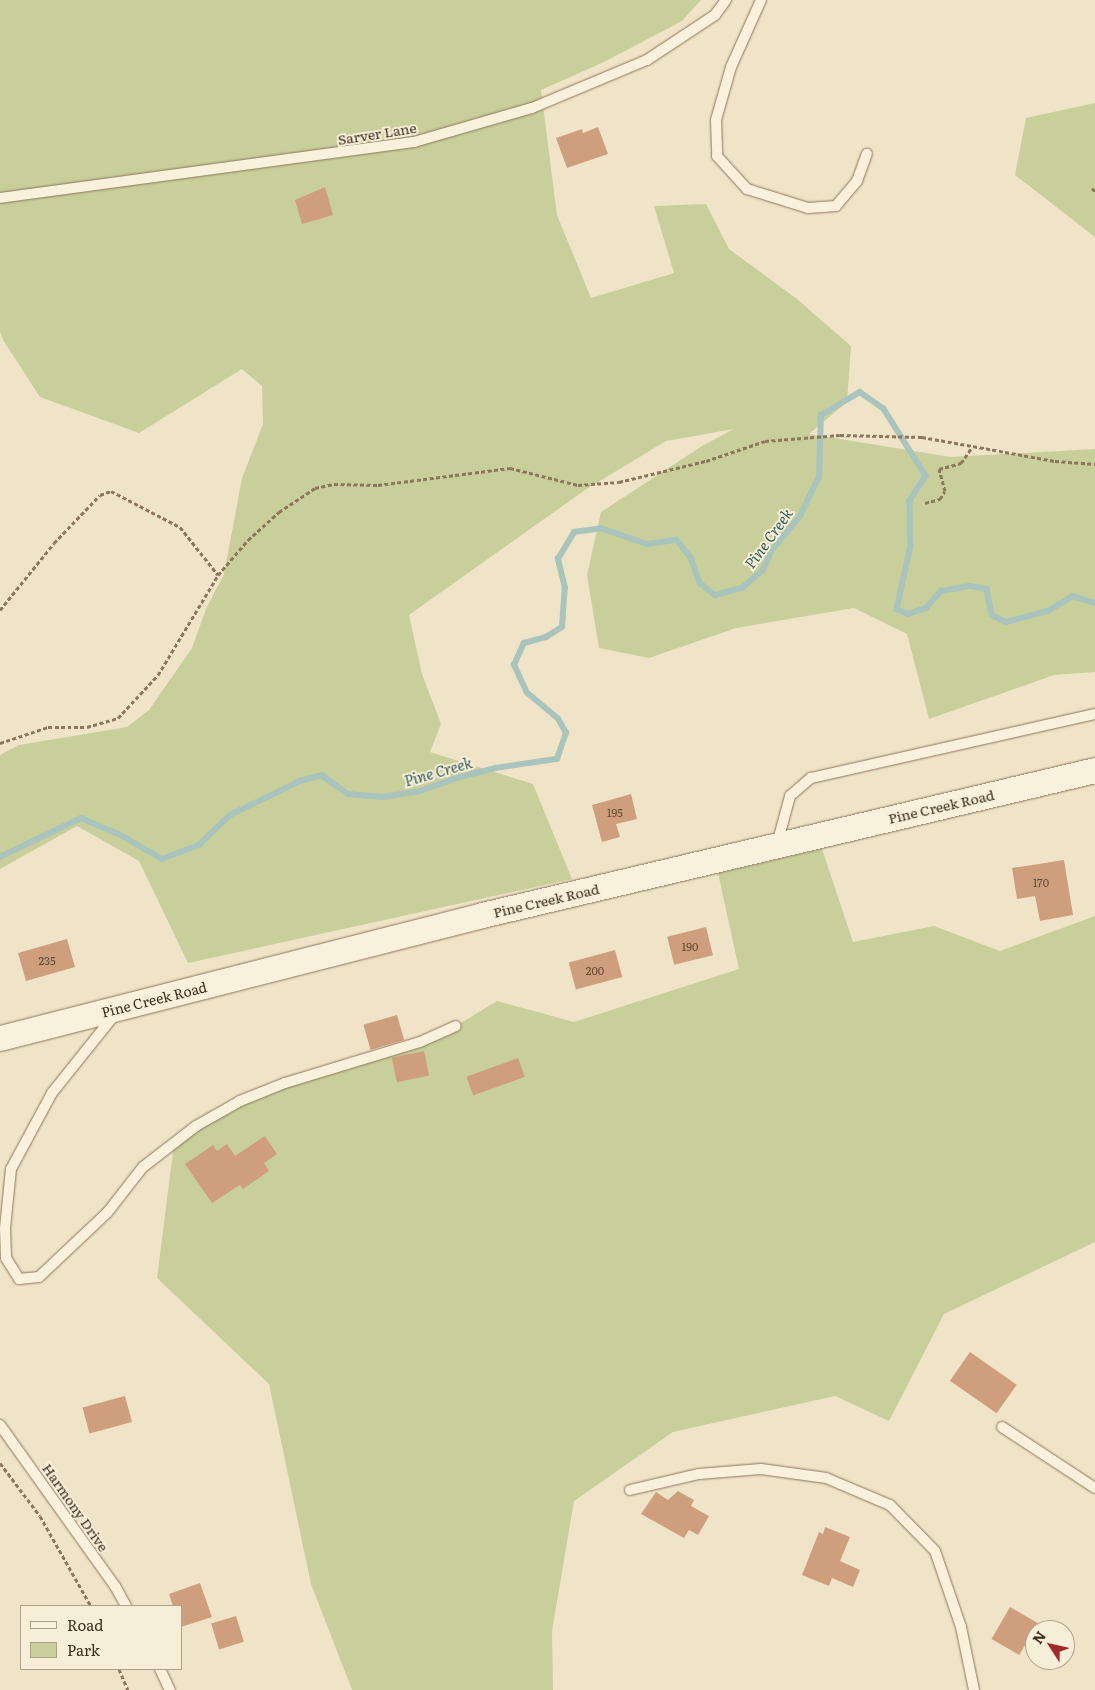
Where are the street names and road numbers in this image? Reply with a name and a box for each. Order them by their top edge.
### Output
street label: Sarver Lane [336,118,418,148]
street label: Pine Creek Road [886,786,996,826]
street label: Pine Creek Road [491,880,601,920]
street label: Pine Creek Road [99,978,209,1020]
street label: Harmony Drive [39,1460,113,1554]

